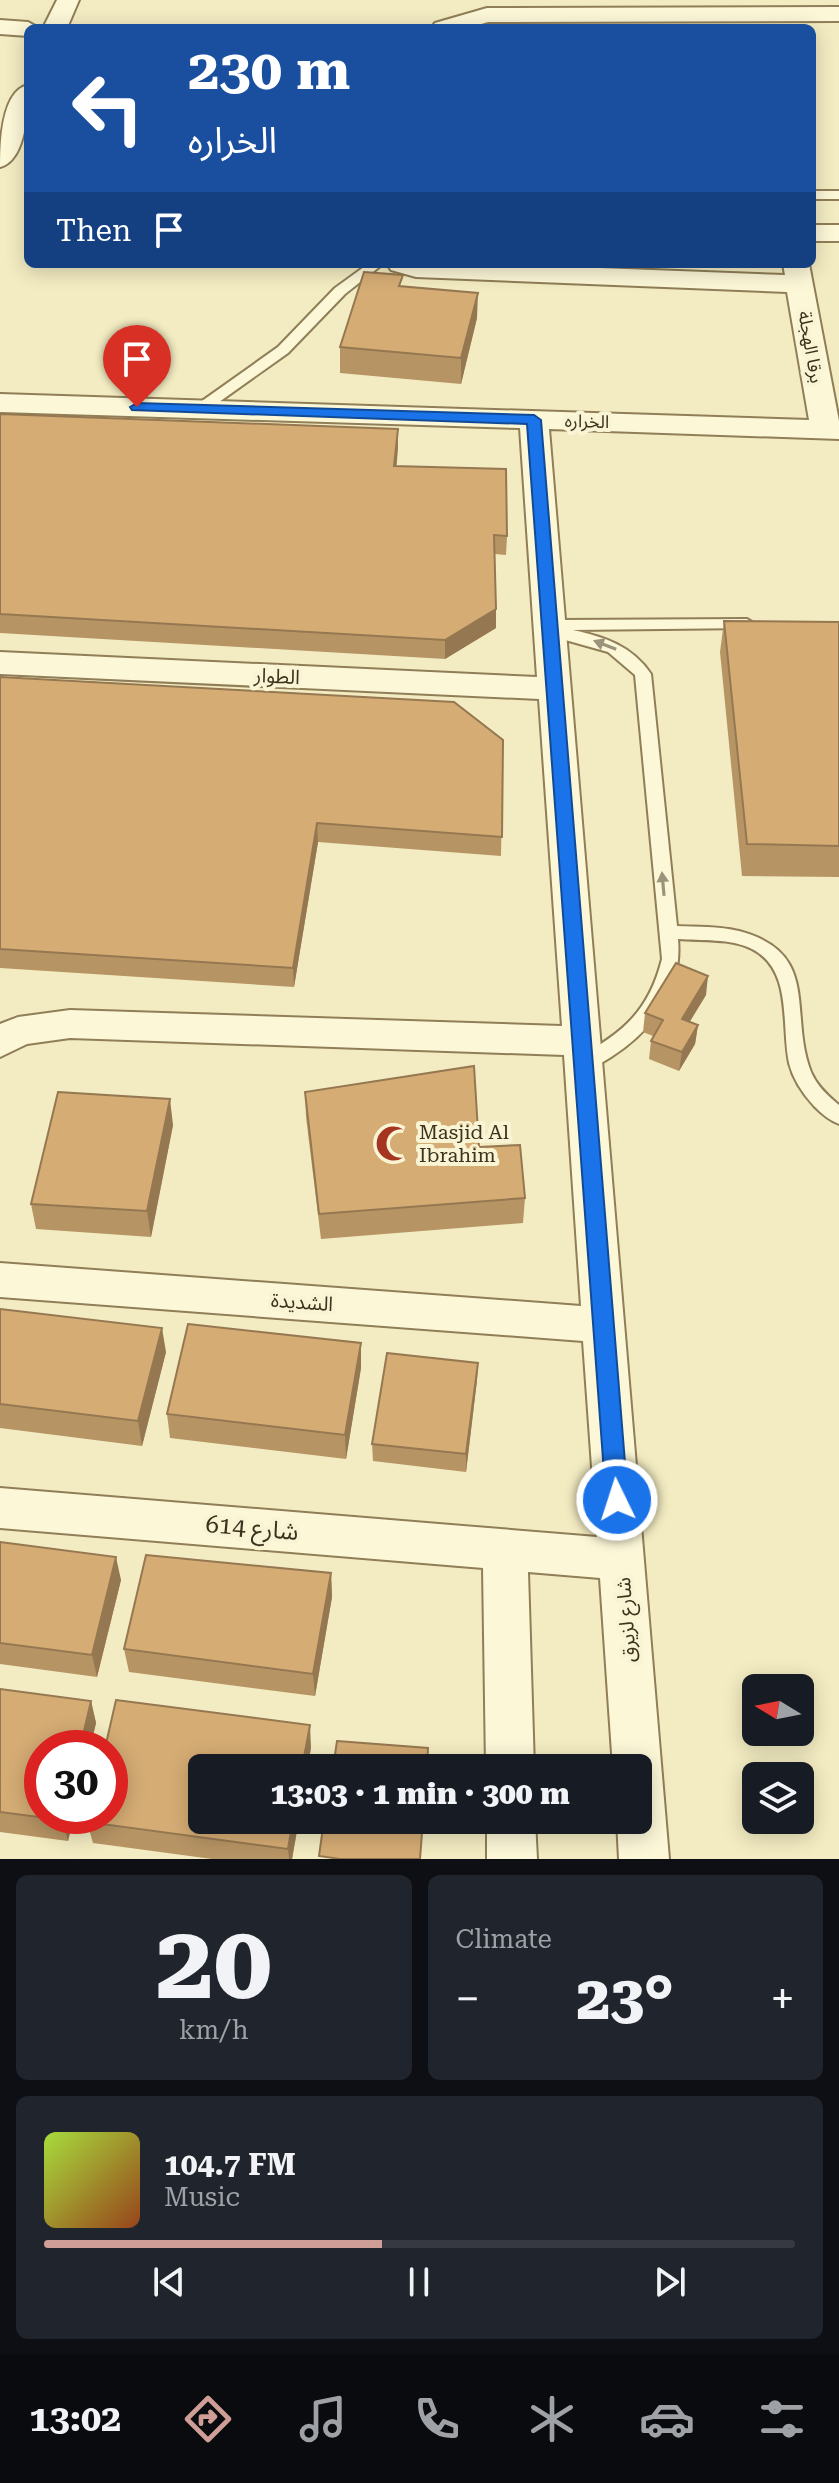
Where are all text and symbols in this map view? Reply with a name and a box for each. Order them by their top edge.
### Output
text: 230 m [188,37,350,103]
icon: left [56,56,160,160]
text: الخراره [188,120,277,162]
icon: arrive [147,208,191,252]
text: Then [56,213,131,248]
street label: برقا الهجلة [793,309,828,385]
pin [103,325,171,407]
icon: arrive [115,337,159,381]
street label: الخراره [564,410,610,433]
one-way arrow [593,638,617,651]
street label: الطوار [253,663,300,689]
one-way arrow [656,871,669,896]
place label: Masjid Al Ibrahim [419,1120,509,1167]
mosque icon: Masjid Al Ibrahim [374,1125,412,1163]
street label: الشديدة [270,1288,334,1316]
position arrow [575,1458,659,1542]
street label: شارع 614 [204,1510,300,1549]
street label: شارع لزيرق [611,1576,644,1663]
north arrow [742,1674,814,1746]
map controls [742,1674,814,1834]
speed limit sign: 30 [24,1730,128,1834]
button: layers [742,1762,814,1834]
text: 13:03 · 1 min · 300 m [270,1776,570,1811]
text: 20 [156,1902,272,2023]
text: Climate [456,1924,552,1954]
text: 23° [577,1963,674,2034]
text: − [456,1973,480,2025]
text: + [770,1973,795,2025]
text: km/h [179,2015,249,2045]
text: 104.7 FM [164,2147,296,2182]
text: Music [164,2182,240,2212]
icon: previous [147,2260,191,2304]
icon: pause [397,2260,441,2304]
icon: next [648,2260,692,2304]
icon: directions [180,2391,236,2447]
icon: music [295,2391,351,2447]
icon: phone [409,2391,465,2447]
icon: climate [524,2391,580,2447]
icon: car [639,2391,695,2447]
icon: filters [754,2391,810,2447]
text: 13:02 [29,2398,121,2440]

